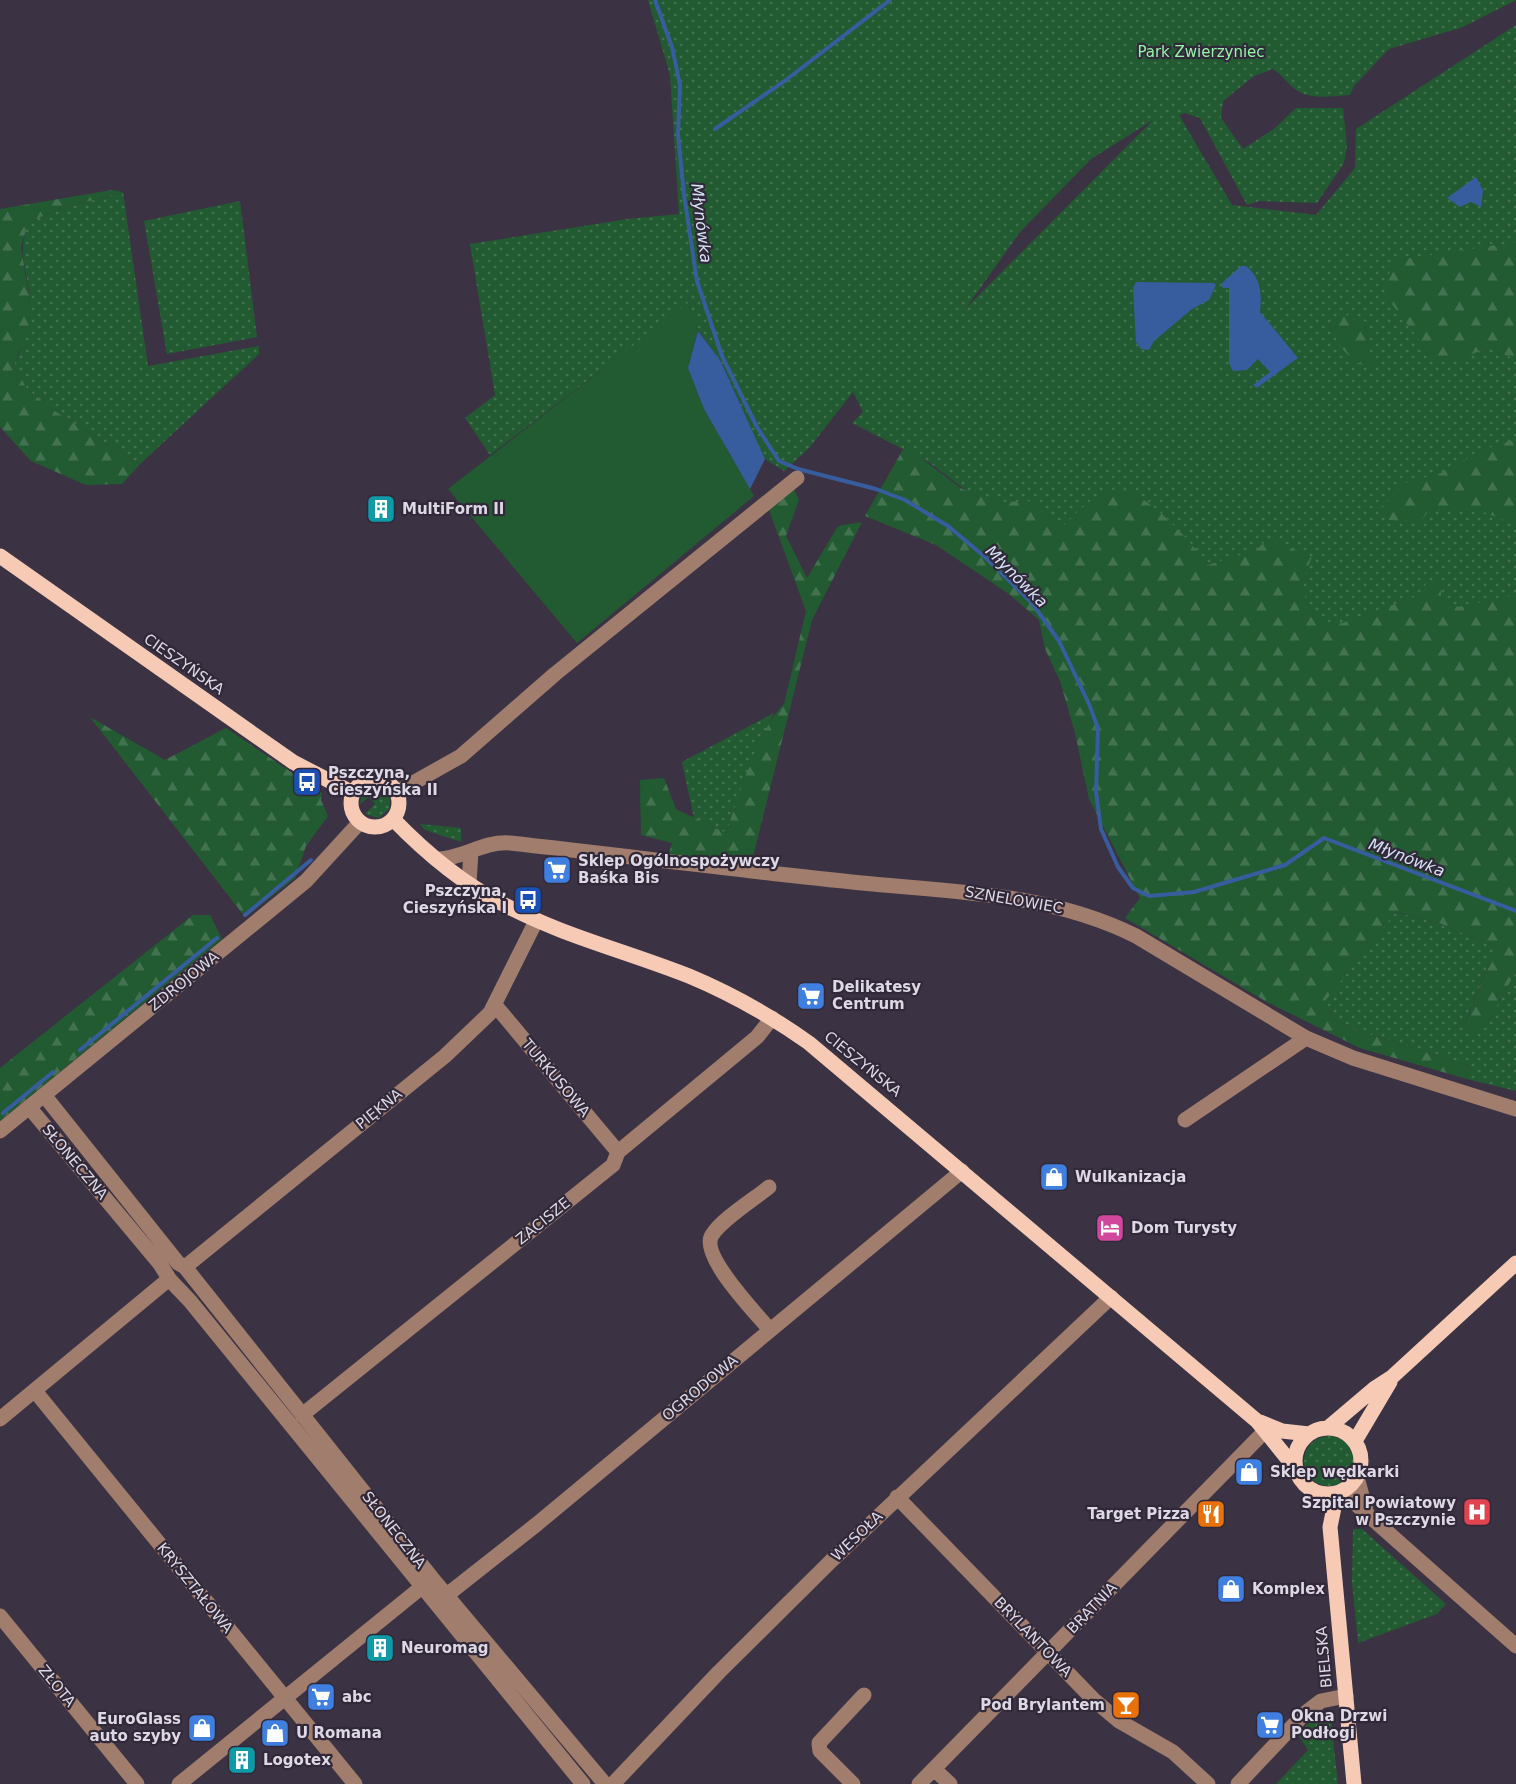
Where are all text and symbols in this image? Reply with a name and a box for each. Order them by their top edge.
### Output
park label: Park Zwierzyniec [1137,43,1265,61]
water label: Młynówka [687,182,716,264]
building icon: MultiForm II [365,493,397,525]
place label: MultiForm II [402,500,504,518]
water label: Młynówka [982,541,1052,611]
street label: CIESZYŃSKA [140,629,229,699]
place label: Pszczyna, Cieszyńska II [328,764,438,799]
bus stop icon: Pszczyna, Cieszyńska II [291,766,323,798]
water label: Młynówka [1366,834,1448,881]
place label: Sklep Ogólnospożywczy Baśka Bis [578,852,780,887]
supermarket icon: Sklep Ogólnospożywczy Baśka Bis [541,854,573,886]
place label: Pszczyna, Cieszyńska I [403,882,507,917]
street label: SZNELOWIEC [964,883,1064,917]
bus stop icon: Pszczyna, Cieszyńska I [512,884,544,916]
street label: ZDROJOWA [145,947,223,1015]
place label: Delikatesy Centrum [832,978,921,1013]
supermarket icon: Delikatesy Centrum [795,980,827,1012]
street label: CIESZYŃSKA [821,1027,906,1101]
street label: TURKUSOWA [517,1034,594,1121]
street label: PIĘKNA [352,1084,406,1133]
street label: SŁONECZNA [38,1121,112,1204]
shop icon: Wulkanizacja [1038,1161,1070,1193]
place label: Wulkanizacja [1075,1168,1186,1186]
street label: ZACISZE [512,1194,574,1248]
hotel icon: Dom Turysty [1094,1212,1126,1244]
place label: Dom Turysty [1131,1219,1237,1237]
street label: OGRODOWA [658,1351,742,1425]
shop icon: Sklep wędkarki [1233,1456,1265,1488]
place label: Sklep wędkarki [1270,1463,1399,1481]
street label: SŁONECZNA [358,1488,430,1573]
place label: Szpital Powiatowy w Pszczynie [1301,1494,1456,1529]
hospital icon: Szpital Powiatowy w Pszczynie [1461,1496,1493,1528]
restaurant icon: Target Pizza [1195,1498,1227,1530]
place label: Target Pizza [1087,1505,1190,1523]
street label: WESOŁA [828,1507,887,1565]
street label: KRYSZTAŁOWA [153,1539,237,1637]
shop icon: Komplex [1215,1573,1247,1605]
street label: BRATNIA [1063,1578,1121,1637]
place label: Komplex [1252,1580,1325,1598]
street label: BRYLANTOWA [990,1593,1076,1681]
street label: BIELSKA [1312,1625,1336,1689]
building icon: Neuromag [364,1632,396,1664]
place label: Neuromag [401,1639,489,1657]
street label: ZŁOTA [35,1661,80,1711]
supermarket icon: abc [305,1681,337,1713]
place label: abc [342,1688,372,1706]
bar icon: Pod Brylantem [1110,1689,1142,1721]
place label: Pod Brylantem [980,1696,1105,1714]
place label: Okna Drzwi Podłogi [1291,1707,1387,1742]
supermarket icon: Okna Drzwi Podłogi [1254,1709,1286,1741]
place label: EuroGlass auto szyby [90,1710,181,1745]
shop icon: EuroGlass auto szyby [186,1712,218,1744]
shop icon: U Romana [259,1717,291,1749]
place label: U Romana [296,1724,382,1742]
building icon: Logotex [226,1744,258,1776]
place label: Logotex [263,1751,331,1769]

